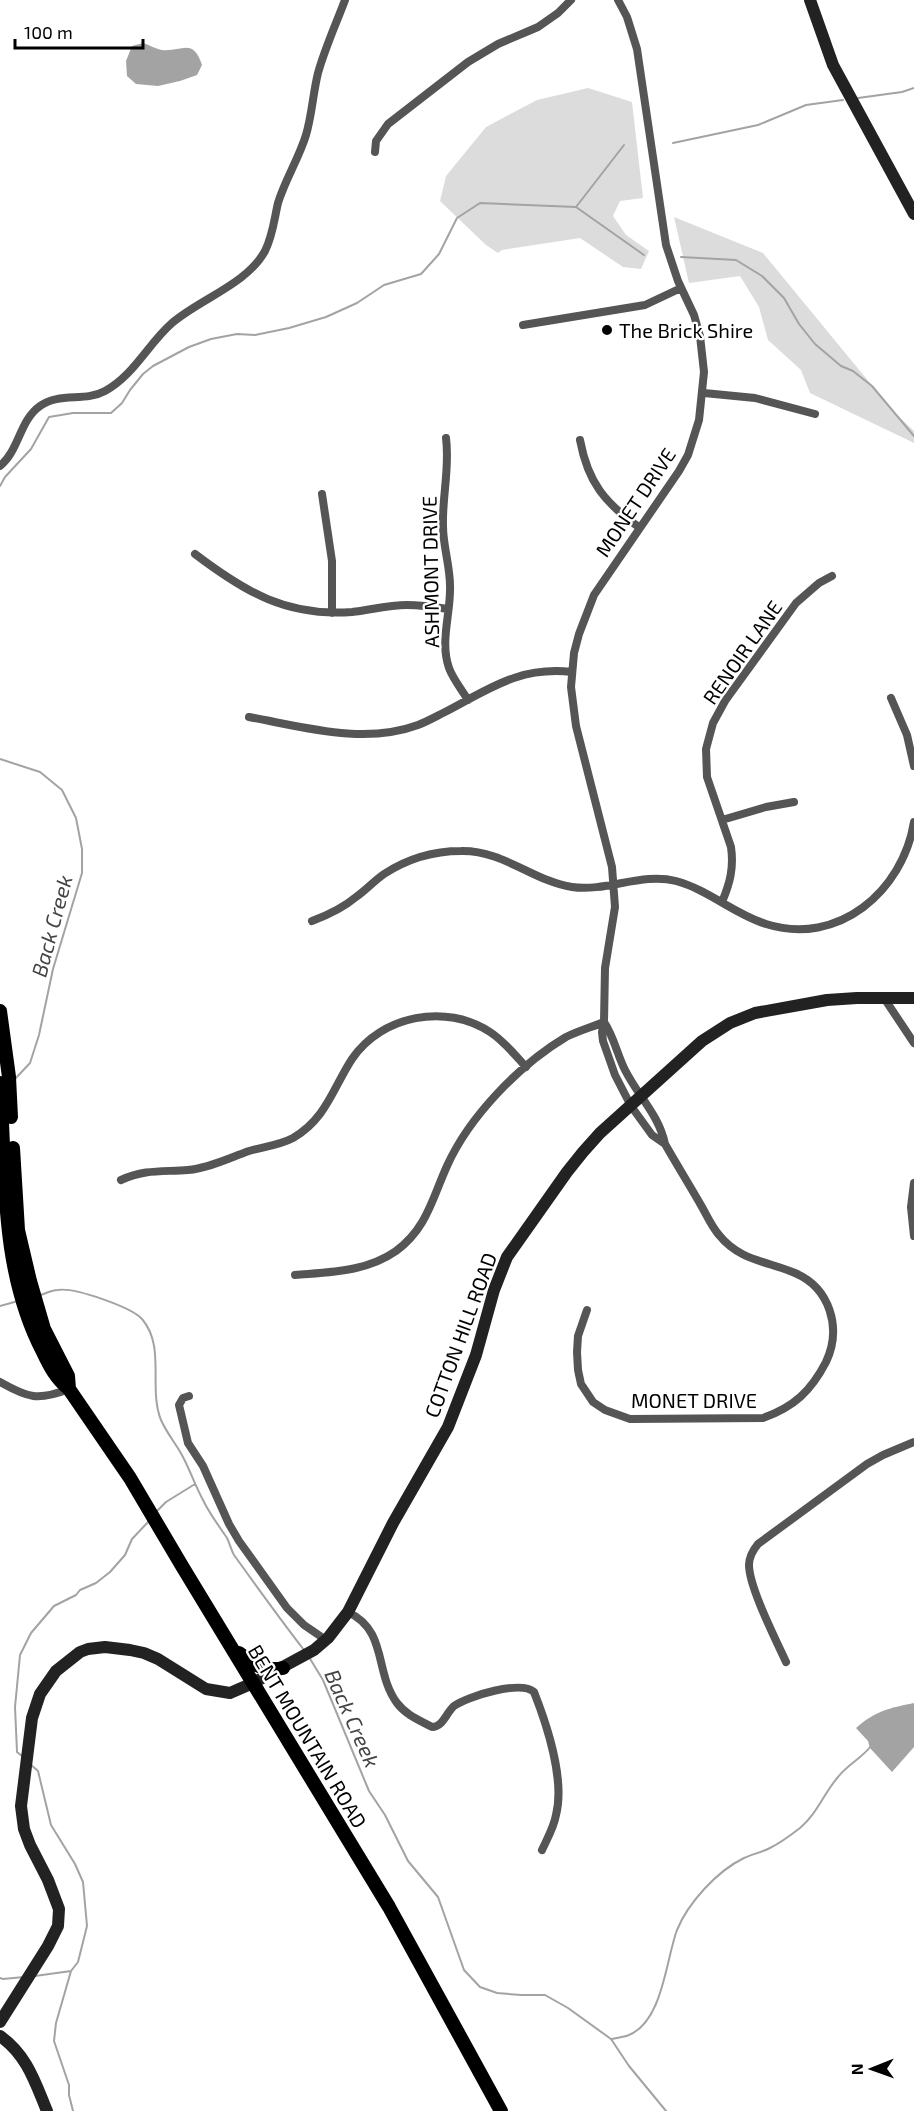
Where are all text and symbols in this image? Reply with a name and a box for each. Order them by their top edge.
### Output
scale bar [15,12,142,50]
text: 100 m [24,21,73,43]
place label: The Brick Shire [619,318,753,342]
marker: The Brick Shire [600,323,614,337]
street label: MONET DRIVE [590,443,680,561]
street label: ASHMONT DRIVE [417,496,443,648]
street label: RENOIR LANE [697,596,787,708]
water label: Back Creek [25,872,77,980]
street label: COTTON HILL ROAD [419,1249,501,1421]
street label: MONET DRIVE [631,1388,757,1412]
street label: BENT MOUNTAIN ROAD [244,1640,372,1832]
water label: Back Creek [320,1665,386,1771]
north arrow [842,2039,902,2099]
text: N [847,2063,866,2075]

